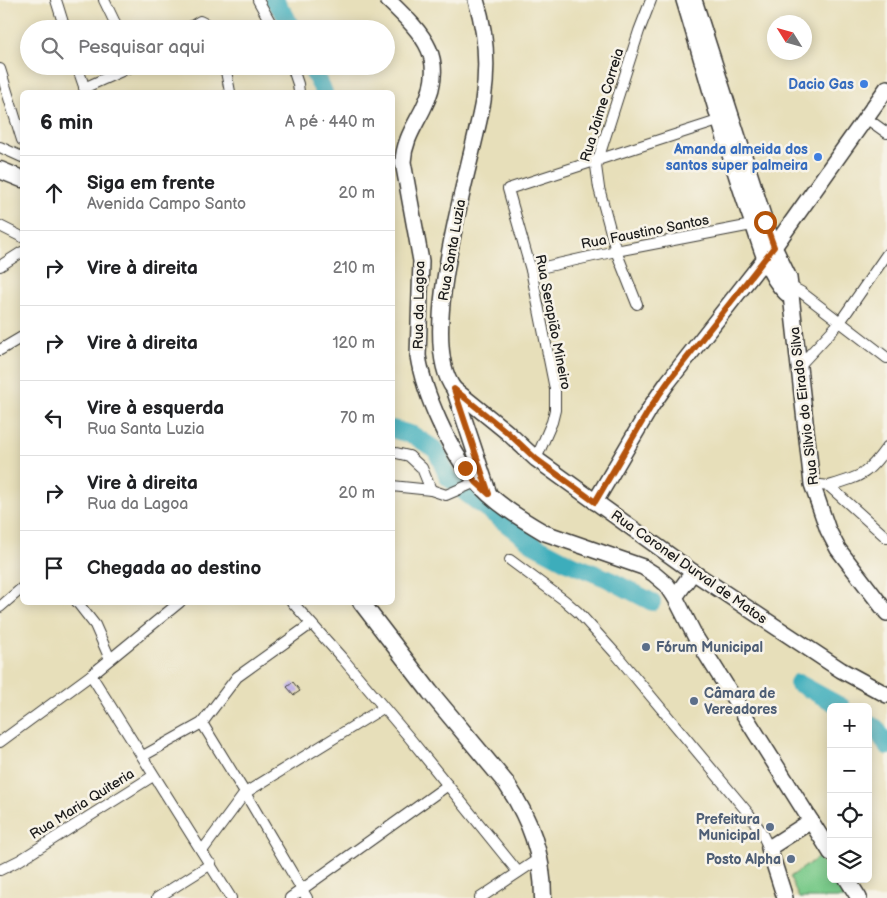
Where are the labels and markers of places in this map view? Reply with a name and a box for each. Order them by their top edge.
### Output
place label: Dacio Gas [788,76,854,93]
marker: Dacio Gas [858,78,870,90]
place label: Amanda almeida dos santos super palmeira [666,141,808,174]
marker: Amanda almeida dos santos super palmeira [812,151,824,163]
place label: Fórum Municipal [656,639,763,656]
marker: Fórum Municipal [640,641,652,653]
place label: Câmara de Vereadores [704,685,777,718]
marker: Câmara de Vereadores [688,695,700,707]
place label: Prefeitura Municipal [696,811,760,844]
marker: Prefeitura Municipal [764,821,776,833]
place label: Posto Alpha [706,851,781,868]
marker: Posto Alpha [785,853,797,865]

